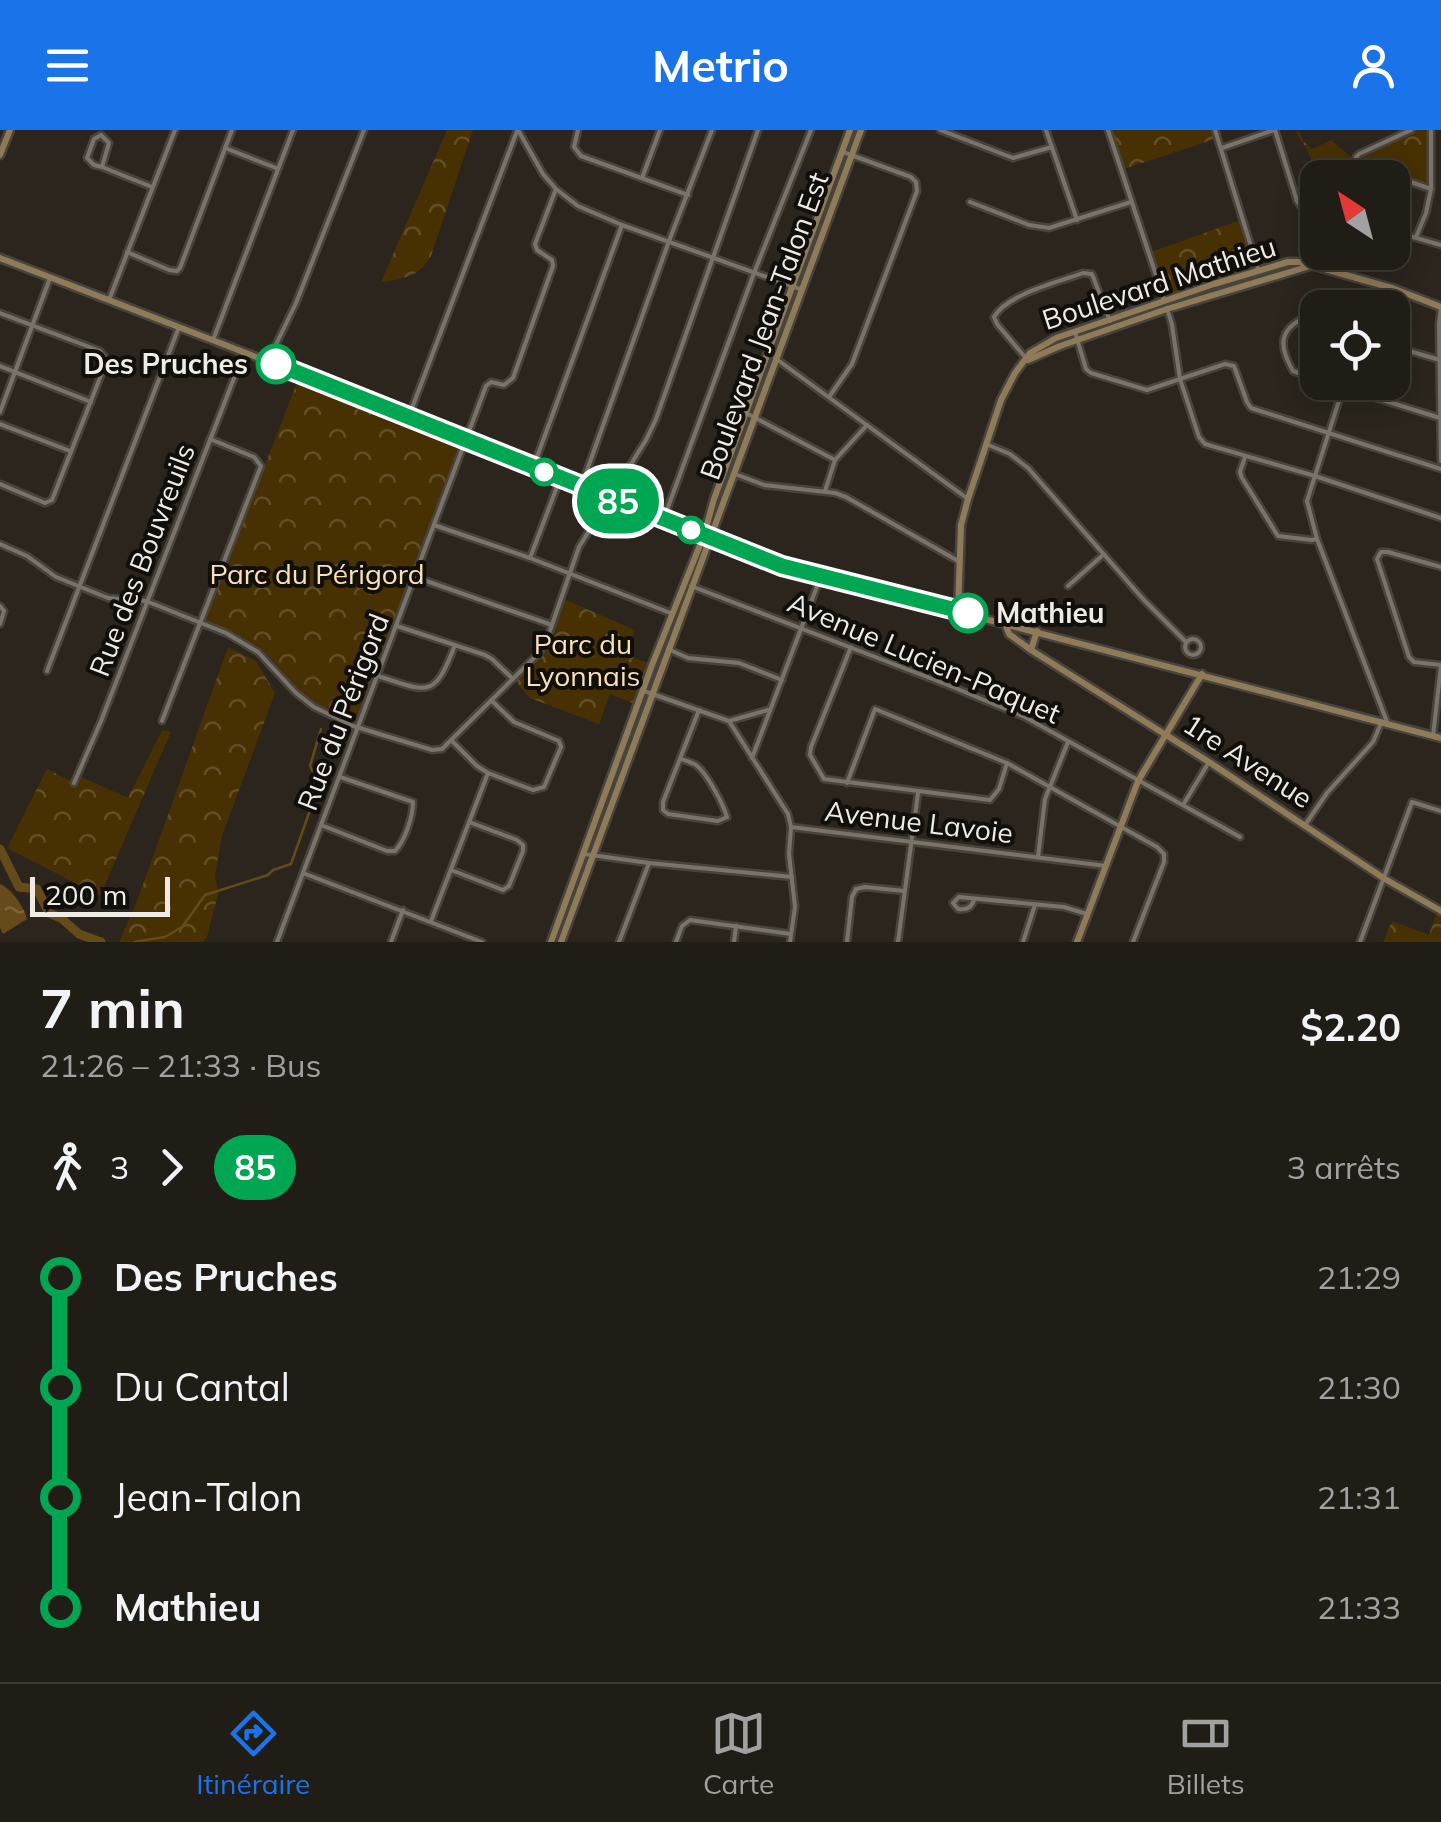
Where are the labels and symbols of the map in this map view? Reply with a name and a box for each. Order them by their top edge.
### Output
north arrow [1300,160,1410,270]
street label: Boulevard Jean-Talon Est [692,167,836,484]
street label: Boulevard Mathieu [1038,228,1280,337]
marker: Des Pruches [257,345,295,383]
place label: Des Pruches [83,346,248,381]
street label: Rue des Bouvreuils [81,439,202,681]
unlabelled marker [531,459,557,485]
line badge: 85 [573,468,663,534]
unlabelled marker [678,517,704,543]
park label: Parc du Périgord [209,556,425,591]
street label: Avenue Lucien-Paquet [783,584,1066,731]
marker: Mathieu [949,594,987,632]
place label: Mathieu [996,595,1105,630]
street label: Rue du Périgord [289,609,396,815]
park label: Parc du Lyonnais [526,626,640,693]
street label: 1re Avenue [1177,706,1319,815]
street label: Avenue Lavoie [823,793,1015,850]
scale bar [30,872,170,916]

